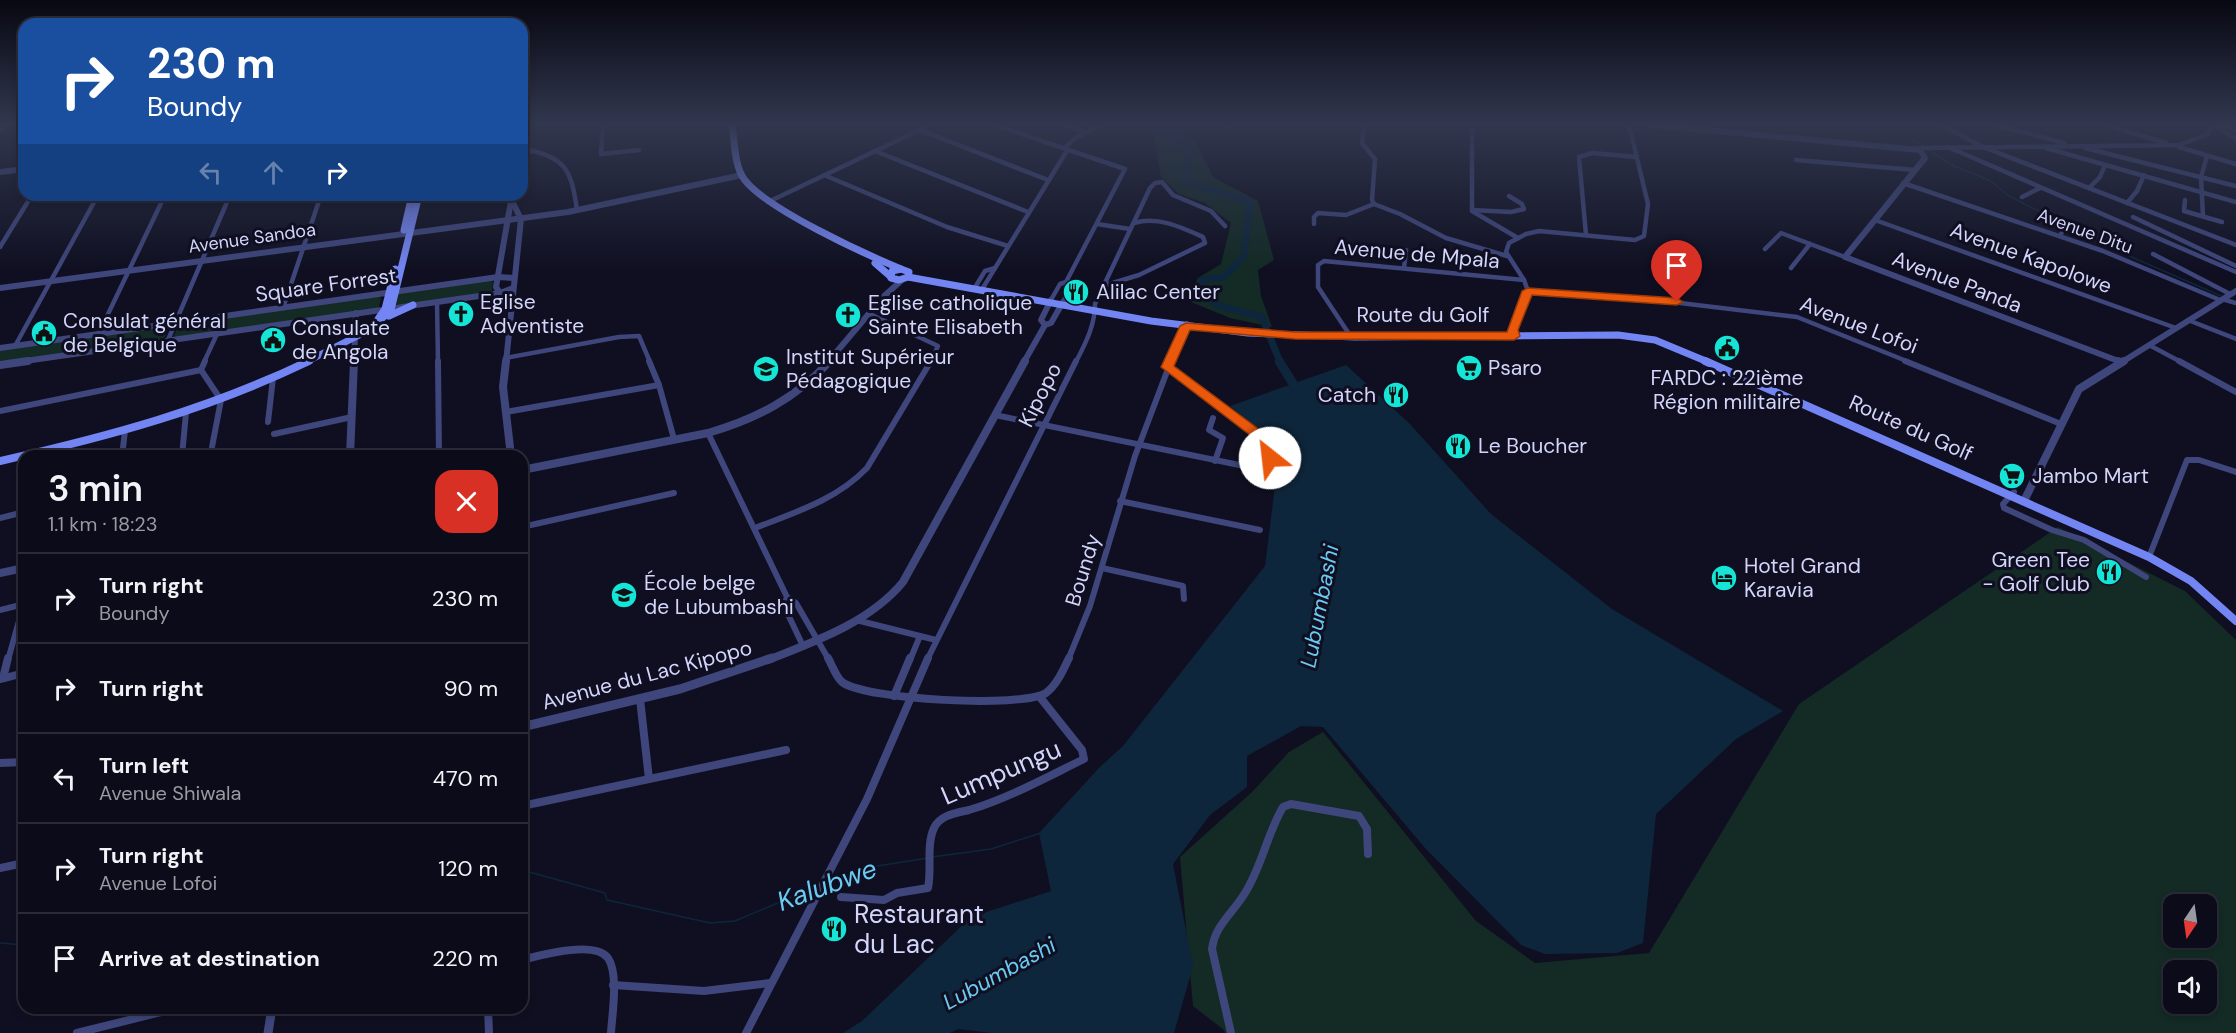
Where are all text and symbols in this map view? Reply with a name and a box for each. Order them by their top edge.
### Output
text: 230 m [147,36,276,91]
icon: right [48,42,126,120]
text: Boundy [147,89,242,124]
icon: left [194,156,227,189]
icon: ahead [257,156,290,189]
icon: right [320,156,353,189]
street label: Avenue Ditu [2034,203,2136,259]
street label: Avenue Kapolowe [1946,216,2116,300]
street label: Avenue Sandoa [187,217,317,259]
street label: Avenue de Mpala [1333,233,1501,275]
pin [1651,240,1702,302]
street label: Avenue Panda [1888,244,2026,320]
icon: arrive [1660,249,1693,282]
street label: Square Forrest [254,261,398,309]
restaurant icon: Alilac Center [1061,277,1091,307]
place label: Alilac Center [1096,278,1220,306]
place label: Eglise Adventiste [480,288,584,340]
place label: Eglise catholique Sainte Elisabeth [868,289,1032,341]
street label: Avenue Lofoi [1796,290,1922,360]
church icon: Eglise Adventiste [446,299,476,329]
church icon: Eglise catholique Sainte Elisabeth [833,300,863,330]
street label: Route du Golf [1357,301,1489,329]
place label: Consulat général de Belgique [63,307,226,359]
place label: Consulate de Angola [292,314,390,366]
public building icon: Consulat général de Belgique [29,318,59,348]
public building icon: Consulate de Angola [258,325,288,355]
public building icon: FARDC : 22ième Région militaire [1712,333,1742,363]
place label: Institut Supérieur Pédagogique [786,343,954,395]
supermarket icon: Psaro [1454,353,1484,383]
school or university icon: Institut Supérieur Pédagogique [751,354,781,384]
place label: Psaro [1488,354,1542,382]
street label: Kipopo [1012,358,1068,432]
place label: FARDC : 22ième Région militaire [1651,364,1804,416]
restaurant icon: Catch [1381,380,1411,410]
place label: Catch [1318,381,1376,409]
street label: Route du Golf [1845,388,1977,468]
position arrow [1238,426,1302,490]
restaurant icon: Le Boucher [1443,431,1473,461]
place label: Le Boucher [1478,432,1587,460]
supermarket icon: Jambo Mart [1997,461,2027,491]
place label: Jambo Mart [2032,462,2149,490]
text: 3 min [48,465,143,512]
button: close [435,470,498,533]
text: 1.1 km · 18:23 [48,511,158,537]
street label: Boundy [1059,530,1107,609]
water label: Lubumbashi [1293,541,1346,670]
place label: Green Tee - Golf Club [1982,546,2090,598]
place label: Hotel Grand Karavia [1744,552,1861,604]
restaurant icon: Green Tee - Golf Club [2094,557,2124,587]
hotel icon: Hotel Grand Karavia [1709,563,1739,593]
place label: École belge de Lubumbashi [644,569,794,621]
text: Turn right [99,571,204,600]
school or university icon: École belge de Lubumbashi [609,580,639,610]
icon: right [48,582,81,615]
text: 230 m [432,584,498,613]
text: Boundy [99,600,170,626]
street label: Avenue du Lac Kipopo [539,633,755,717]
icon: right [48,672,81,705]
text: Turn right [99,674,204,703]
text: 90 m [444,674,498,703]
street label: Lumpungu [936,731,1066,813]
text: Turn left [99,751,189,780]
icon: left [48,762,81,795]
text: 470 m [433,764,498,793]
text: Avenue Shiwala [99,780,241,806]
text: Turn right [99,841,204,870]
water label: Kalubwe [772,850,882,919]
icon: right [48,852,81,885]
text: 120 m [438,854,498,883]
text: Avenue Lofoi [99,870,217,896]
north arrow [2163,894,2217,948]
map controls [2163,894,2217,1014]
place label: Restaurant du Lac [854,897,984,961]
restaurant icon: Restaurant du Lac [819,914,849,944]
water label: Lubumbashi [938,930,1061,1016]
icon: arrive [48,942,81,975]
text: Arrive at destination [99,944,320,973]
text: 220 m [432,944,498,973]
button: sound [2163,960,2217,1014]

